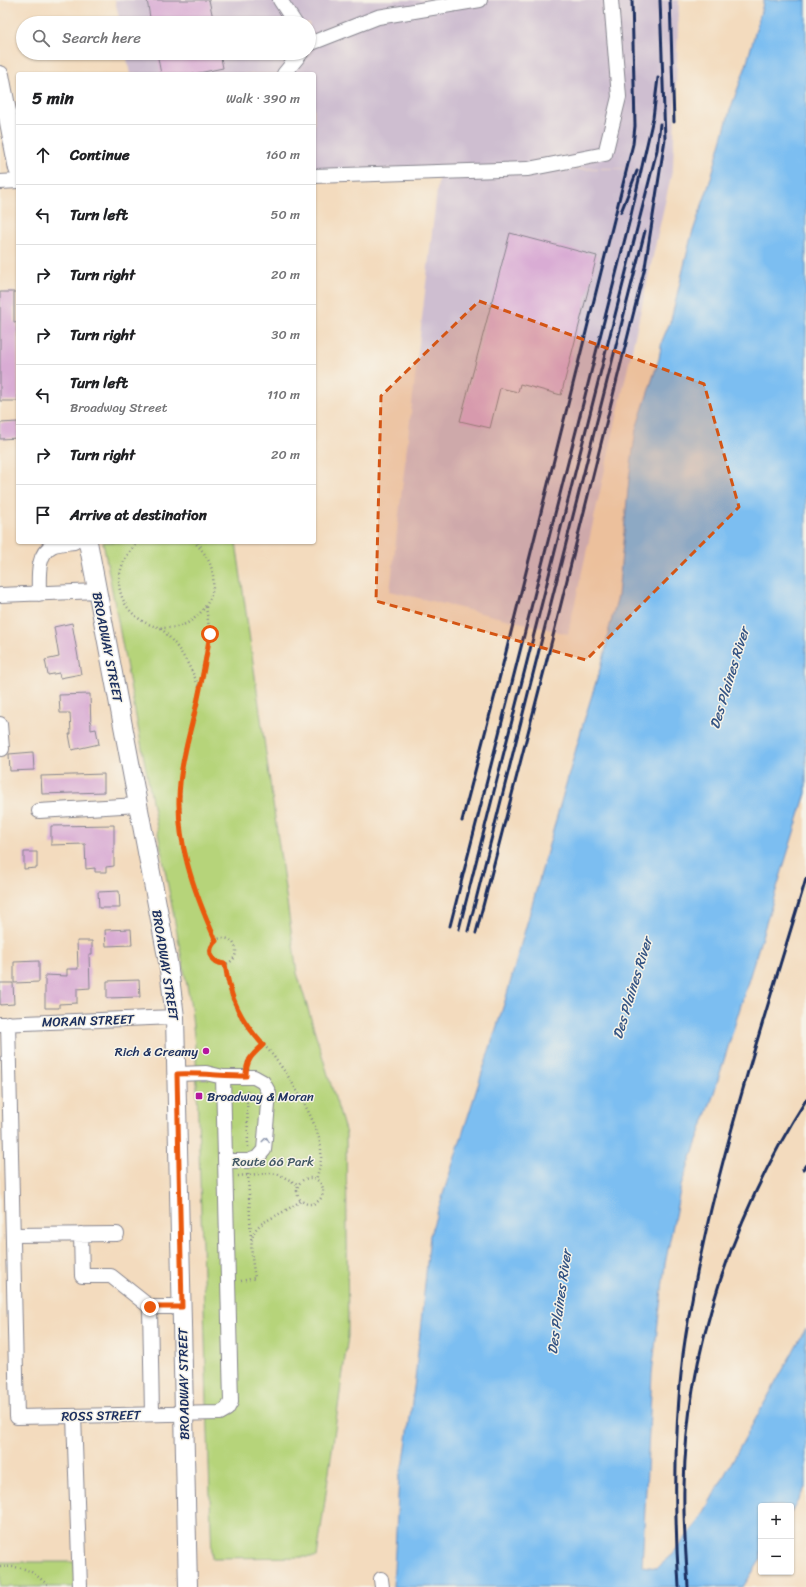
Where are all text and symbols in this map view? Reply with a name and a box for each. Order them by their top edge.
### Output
search box [16,16,316,60]
text: Search here [62,25,141,51]
icon: search [30,27,52,49]
text: 5 min [32,83,74,113]
text: Walk · 390 m [226,87,300,110]
text: Continue [70,142,130,168]
text: 160 m [265,143,300,166]
icon: ahead [32,144,54,166]
text: Turn left [70,202,128,228]
text: 50 m [270,203,300,226]
icon: left [32,204,54,226]
text: Turn right [70,262,135,288]
text: 20 m [271,263,300,286]
icon: right [32,264,54,286]
text: Turn right [70,322,135,348]
text: 30 m [271,323,300,346]
icon: right [32,324,54,346]
text: Turn left [70,370,128,396]
text: 110 m [267,383,300,406]
icon: left [32,384,54,406]
text: Broadway Street [70,396,167,419]
text: Turn right [70,442,135,468]
text: 20 m [271,443,300,466]
icon: right [32,444,54,466]
text: Arrive at destination [70,502,207,528]
icon: arrive [32,504,54,526]
street label: BROADWAY STREET [86,590,130,706]
water label: Des Plaines River [702,622,757,732]
route start [201,625,219,643]
street label: BROADWAY STREET [145,908,186,1024]
water label: Des Plaines River [605,932,660,1042]
street label: MORAN STREET [41,1007,135,1034]
place label: Rich & Creamy [115,1040,198,1063]
marker: Rich & Creamy [201,1046,211,1056]
place label: Broadway & Moran [207,1085,314,1108]
marker: Broadway & Moran [194,1091,204,1101]
one-way arrow [261,1137,270,1143]
park label: Route 66 Park [232,1150,314,1173]
water label: Des Plaines River [540,1246,579,1356]
route end [141,1298,159,1316]
street label: BROADWAY STREET [171,1326,196,1440]
street label: ROSS STREET [61,1403,142,1428]
map controls [758,1503,794,1575]
button: + [758,1503,794,1539]
button: − [758,1539,794,1575]

